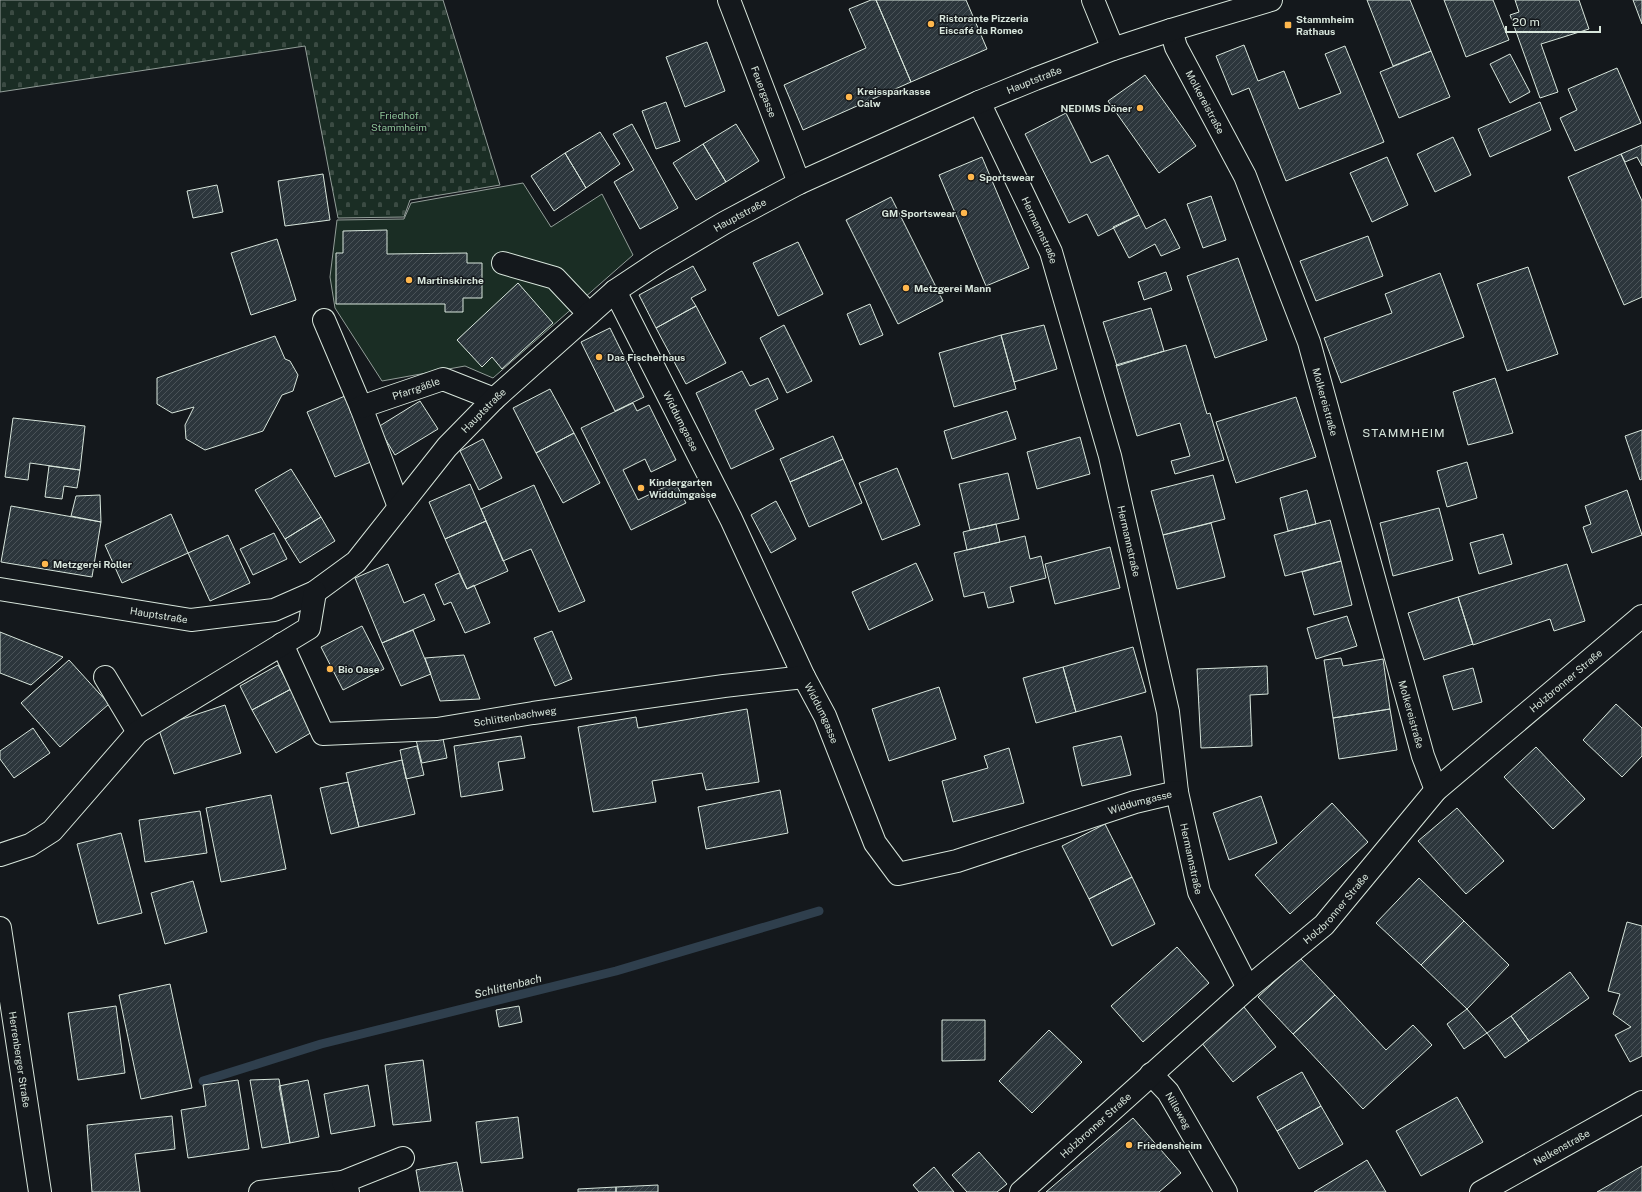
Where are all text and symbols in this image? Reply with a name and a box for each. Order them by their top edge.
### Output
scale bar [1506,8,1600,34]
place label: Ristorante Pizzeria Eiscafé da Romeo [939,12,1029,36]
place label: Stammheim Rathaus [1296,13,1354,37]
text: 20 m [1512,15,1540,29]
marker: Ristorante Pizzeria Eiscafé da Romeo [926,19,936,29]
marker: Stammheim Rathaus [1283,20,1293,30]
street label: Hauptstraße [1005,63,1064,96]
street label: Feuergasse [749,64,779,119]
street label: Molkereistraße [1184,68,1227,136]
place label: Kreissparkasse Calw [857,85,931,109]
marker: Kreissparkasse Calw [844,92,854,102]
place label: NEDIMS Döner [1060,102,1132,114]
marker: NEDIMS Döner [1135,103,1145,113]
park label: Friedhof Stammheim [371,109,427,133]
place label: Sportswear [979,171,1034,183]
marker: Sportswear [966,172,976,182]
street label: Hauptstraße [711,195,769,234]
street label: Hermannstraße [1019,195,1060,265]
place label: GM Sportswear [882,207,956,219]
marker: GM Sportswear [959,208,969,218]
place label: Martinskirche [417,274,484,286]
marker: Martinskirche [404,275,414,285]
place label: Metzgerei Mann [914,282,991,294]
marker: Metzgerei Mann [901,283,911,293]
place label: Das Fischerhaus [607,351,685,363]
marker: Das Fischerhaus [594,352,604,362]
street label: Molkereistraße [1310,366,1341,438]
street label: Pfarrgäßle [390,374,442,402]
street label: Hauptstraße [458,385,508,435]
street label: Widdumgasse [661,389,702,453]
district label: STAMMHEIM [1362,426,1446,440]
place label: Kindergarten Widdumgasse [649,476,717,500]
marker: Kindergarten Widdumgasse [636,483,646,493]
street label: Hermannstraße [1115,504,1143,578]
place label: Metzgerei Roller [53,558,132,570]
marker: Metzgerei Roller [40,559,50,569]
street label: Hauptstraße [129,604,189,625]
street label: Holzbronner Straße [1527,646,1605,715]
place label: Bio Oase [338,663,380,675]
marker: Bio Oase [325,664,335,674]
street label: Molkereistraße [1396,679,1427,750]
street label: Widdumgasse [802,681,841,745]
street label: Schlittenbachweg [473,704,557,729]
street label: Widdumgasse [1106,787,1173,817]
street label: Hermannstraße [1178,822,1205,896]
street label: Holzbronner Straße [1300,870,1371,946]
water label: Schlittenbach [473,972,543,1000]
street label: Herrenberger Straße [7,1011,33,1109]
street label: Holzbronner Straße [1057,1090,1134,1160]
street label: Nilleweg [1163,1090,1194,1131]
street label: Nelkenstraße [1531,1126,1592,1168]
place label: Friedensheim [1137,1139,1202,1151]
marker: Friedensheim [1124,1140,1134,1150]

